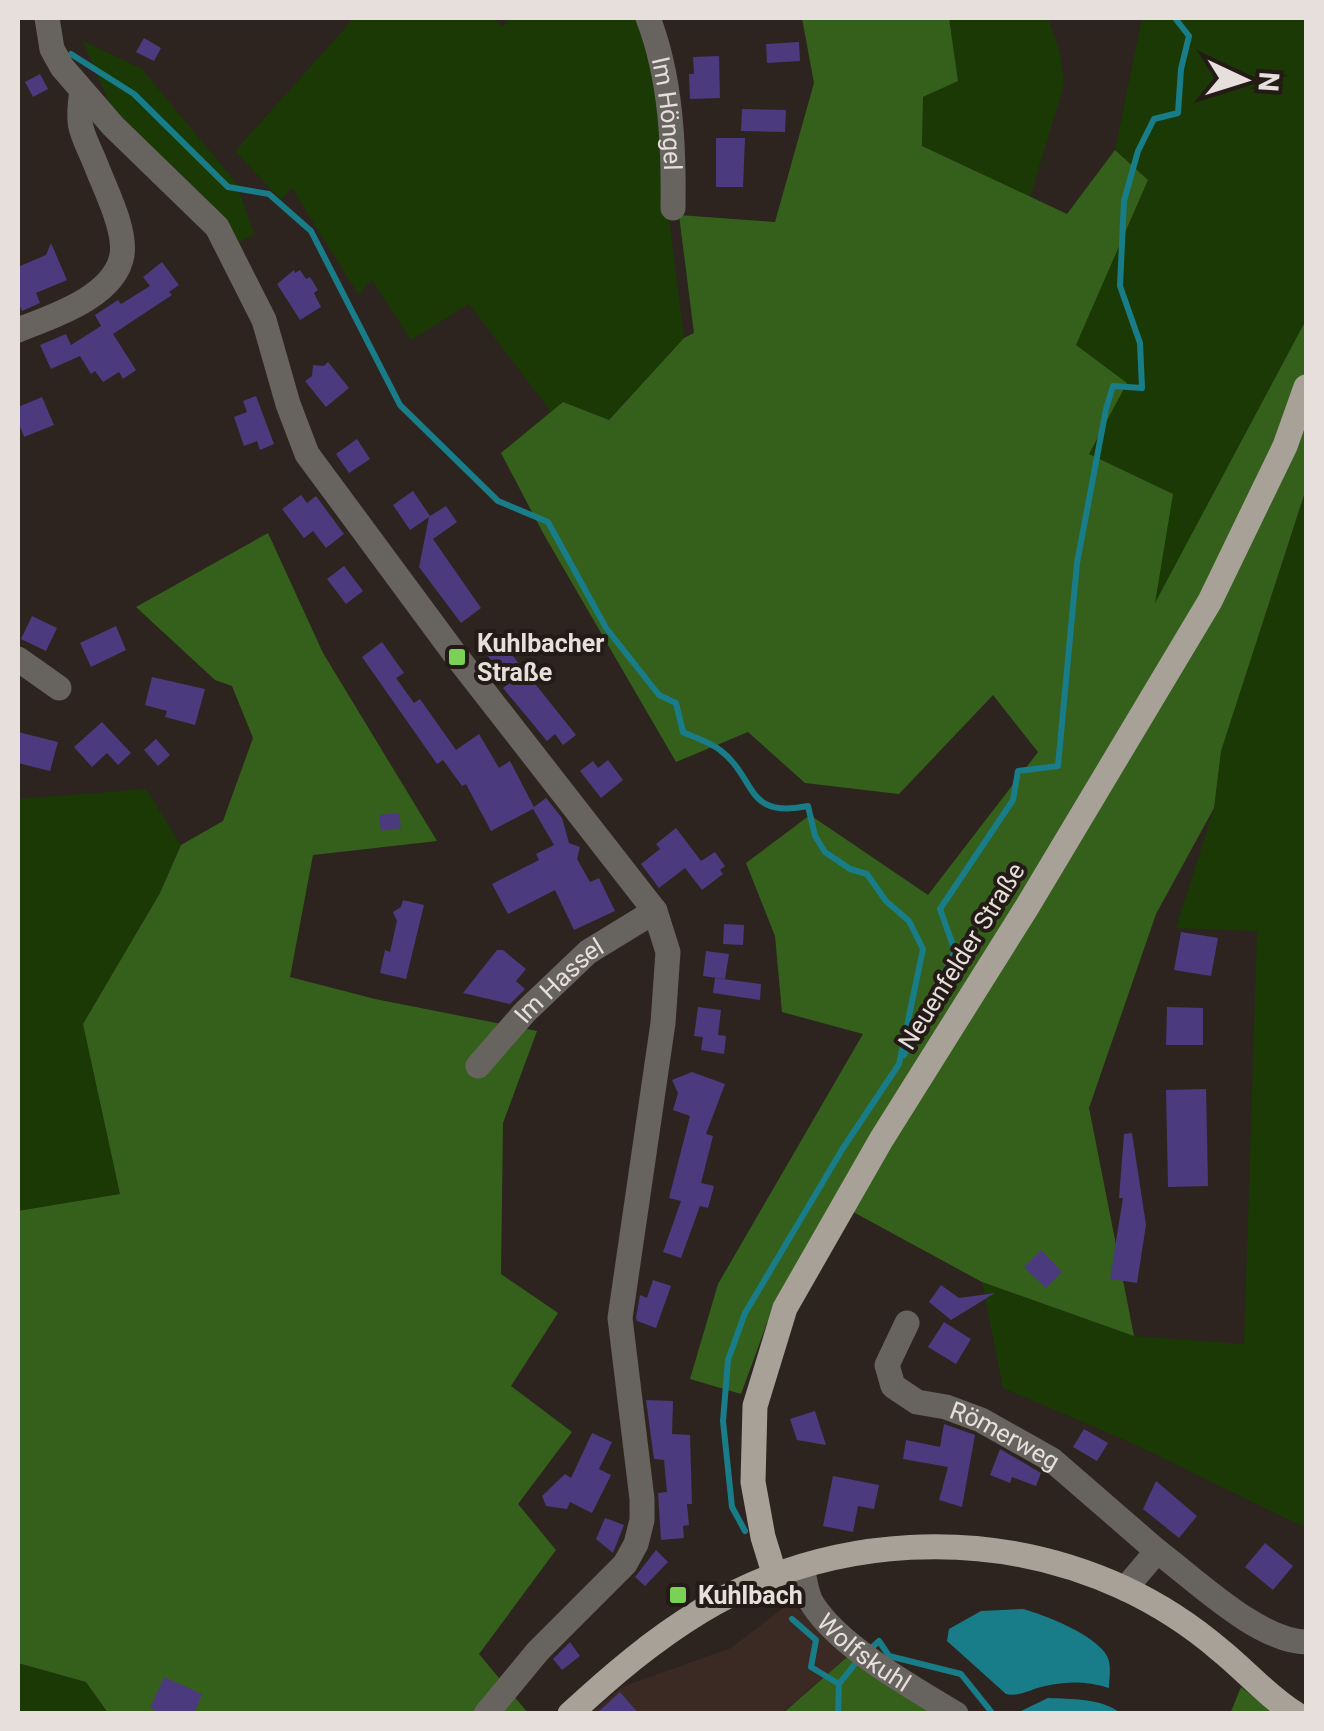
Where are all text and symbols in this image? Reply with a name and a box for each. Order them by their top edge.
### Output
north arrow [1194,30,1294,130]
street label: Im Höngel [646,54,687,171]
text: N [1251,71,1286,93]
place label: Kuhlbacher Straße [477,629,604,687]
marker: Kuhlbacher Straße [446,646,468,668]
street label: Neuenfelder Straße [892,858,1031,1055]
street label: Im Hassel [508,932,609,1029]
street label: Römerweg [946,1396,1064,1476]
place label: Kuhlbach [698,1581,803,1610]
marker: Kuhlbach [667,1584,689,1606]
street label: Wolfskuhl [811,1608,916,1698]

